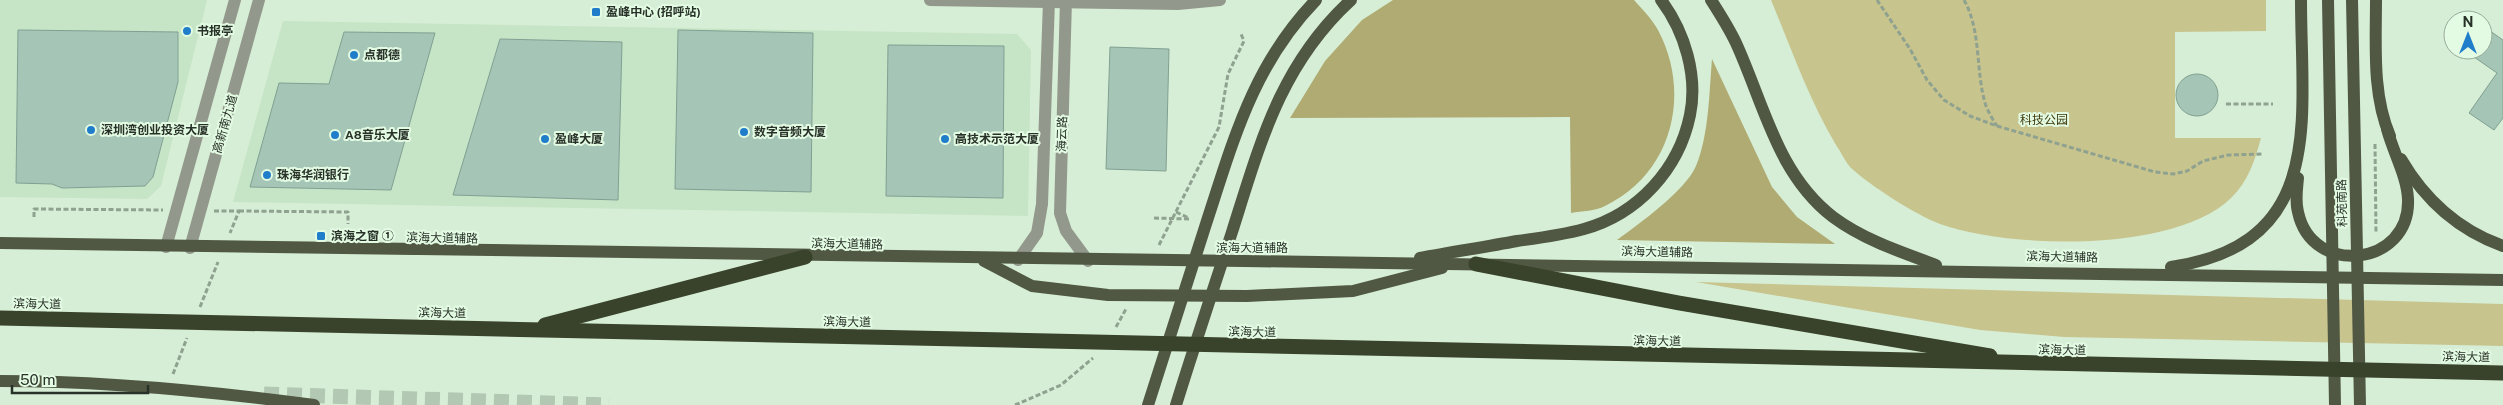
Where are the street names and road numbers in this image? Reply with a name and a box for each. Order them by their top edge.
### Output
street label: 高新南九道 [210,93,240,155]
street label: 海云路 [1054,116,1070,152]
street label: 科苑南路 [2335,179,2349,227]
street label: 滨海大道辅路 [406,230,478,246]
street label: 滨海大道辅路 [811,236,883,252]
street label: 滨海大道辅路 [1216,241,1288,255]
street label: 滨海大道辅路 [1621,244,1693,260]
street label: 滨海大道辅路 [2026,249,2098,265]
street label: 滨海大道 [13,297,61,311]
street label: 滨海大道 [418,306,466,320]
street label: 滨海大道 [823,315,871,329]
street label: 滨海大道 [1228,325,1276,339]
street label: 滨海大道 [1633,334,1681,348]
street label: 滨海大道 [2038,343,2086,357]
street label: 滨海大道 [2442,350,2490,364]

